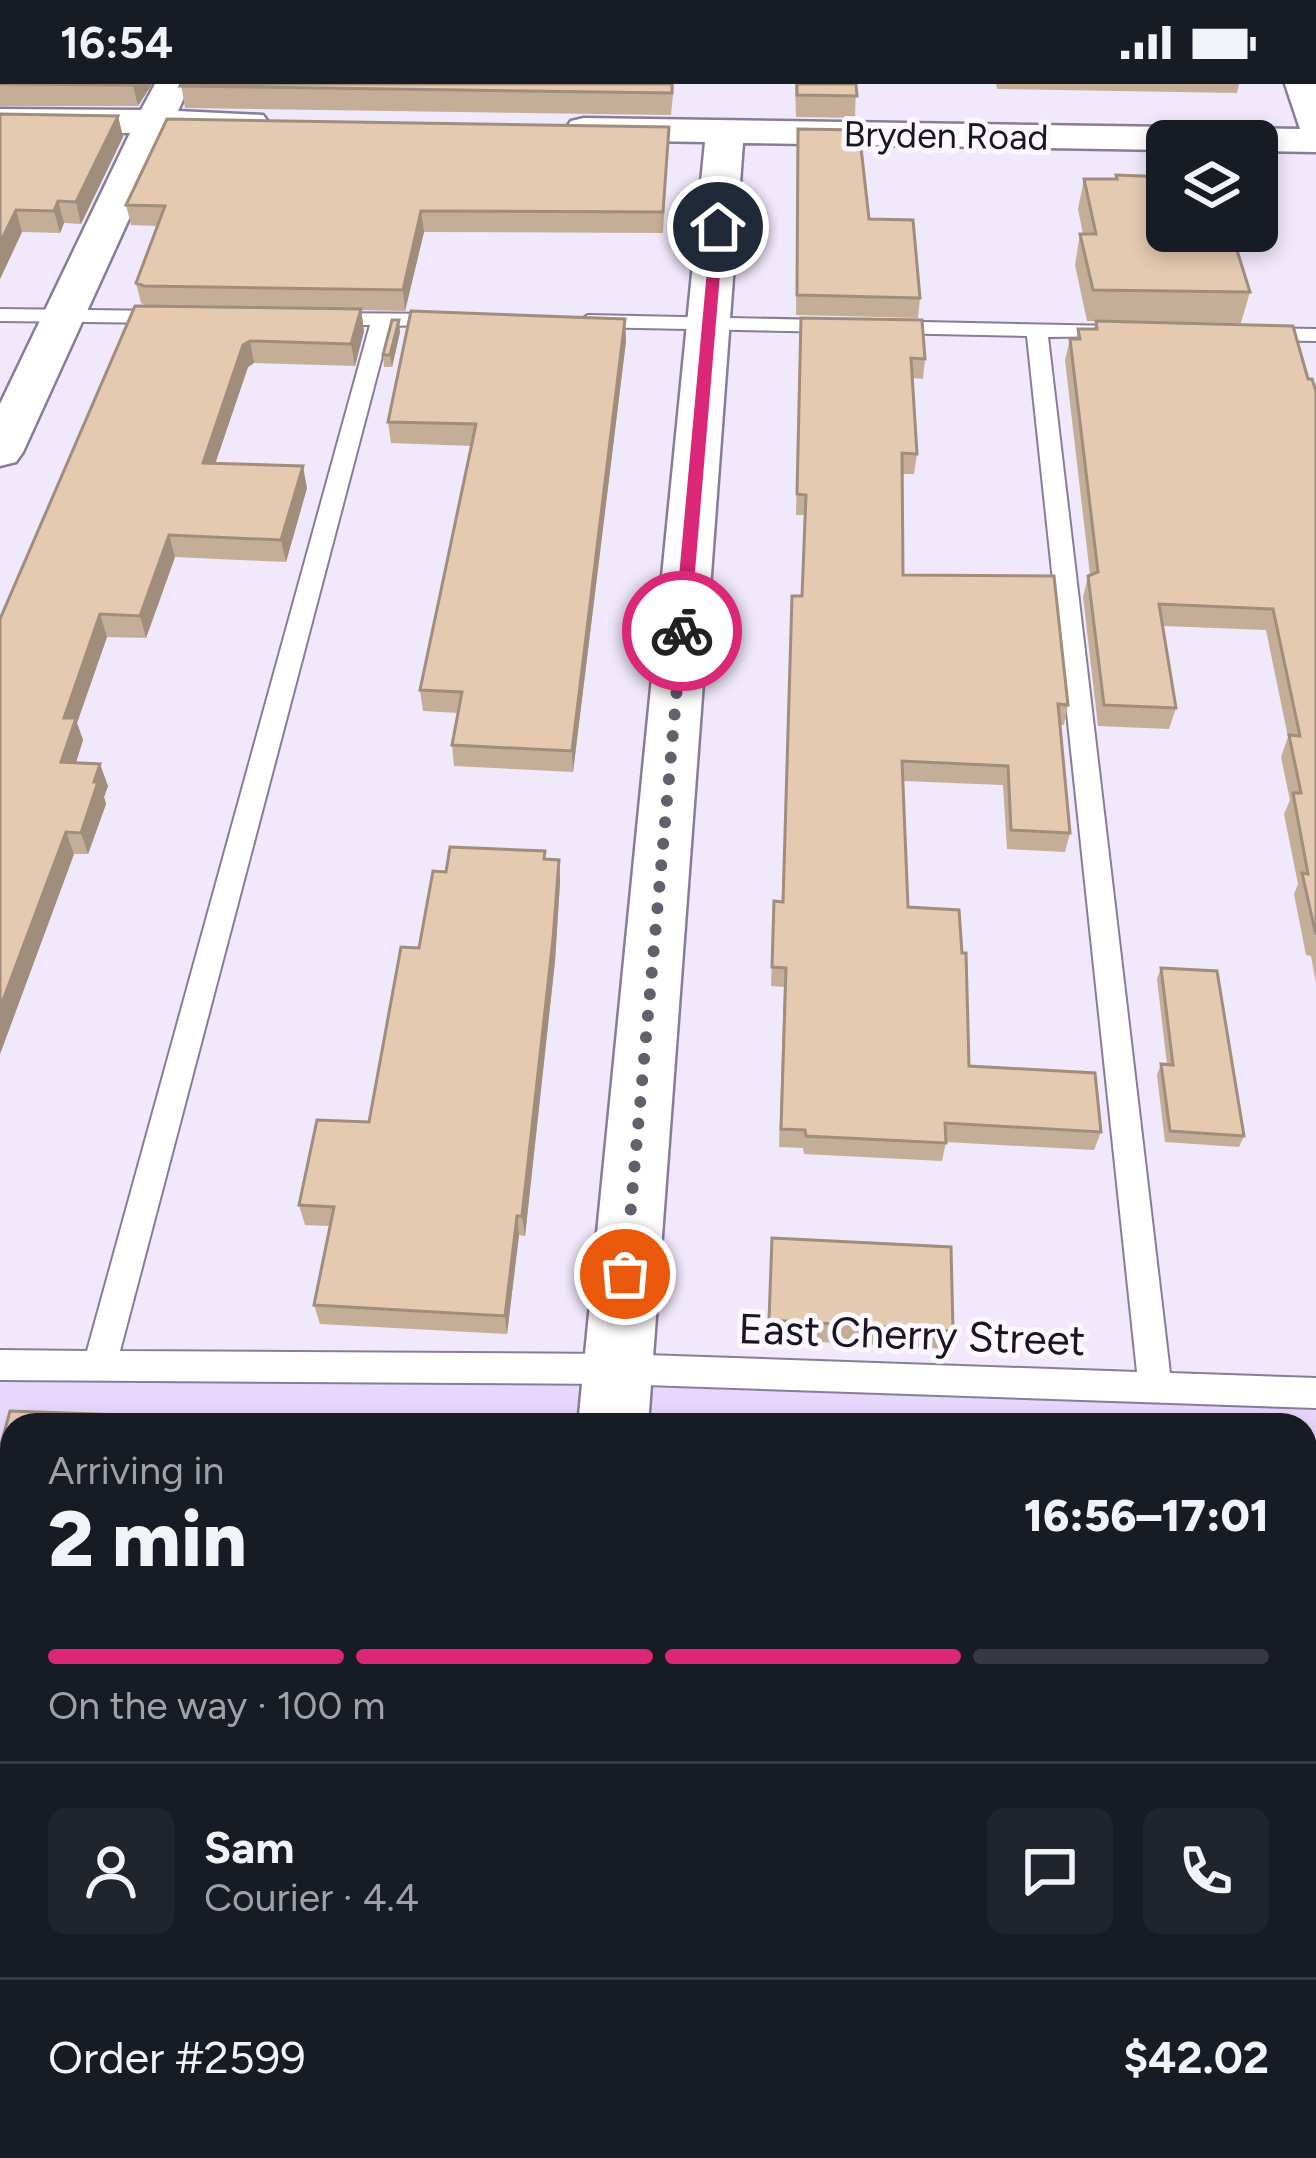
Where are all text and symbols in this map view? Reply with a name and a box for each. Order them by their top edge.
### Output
text: 16:54 [60,15,173,69]
street label: Bryden Road [843,112,1049,159]
map controls [1146,120,1278,252]
button: layers [1146,120,1278,252]
pin [667,176,769,278]
icon: home [685,194,751,260]
courier [622,571,742,691]
icon: bike [649,598,715,664]
pin [574,1223,676,1325]
icon: bag [592,1241,658,1307]
street label: East Cherry Street [738,1303,1086,1366]
text: Arriving in [48,1447,224,1494]
text: 16:56–17:01 [1024,1488,1269,1542]
text: 2 min [48,1492,247,1586]
text: On the way · 100 m [48,1682,385,1729]
button: person [48,1808,174,1934]
button: chat [987,1808,1113,1934]
button: phone [1143,1808,1269,1934]
text: Sam [204,1820,295,1874]
text: Courier · 4.4 [204,1874,419,1921]
text: Order #2599 [48,2030,306,2084]
text: $42.02 [1123,2030,1269,2084]

